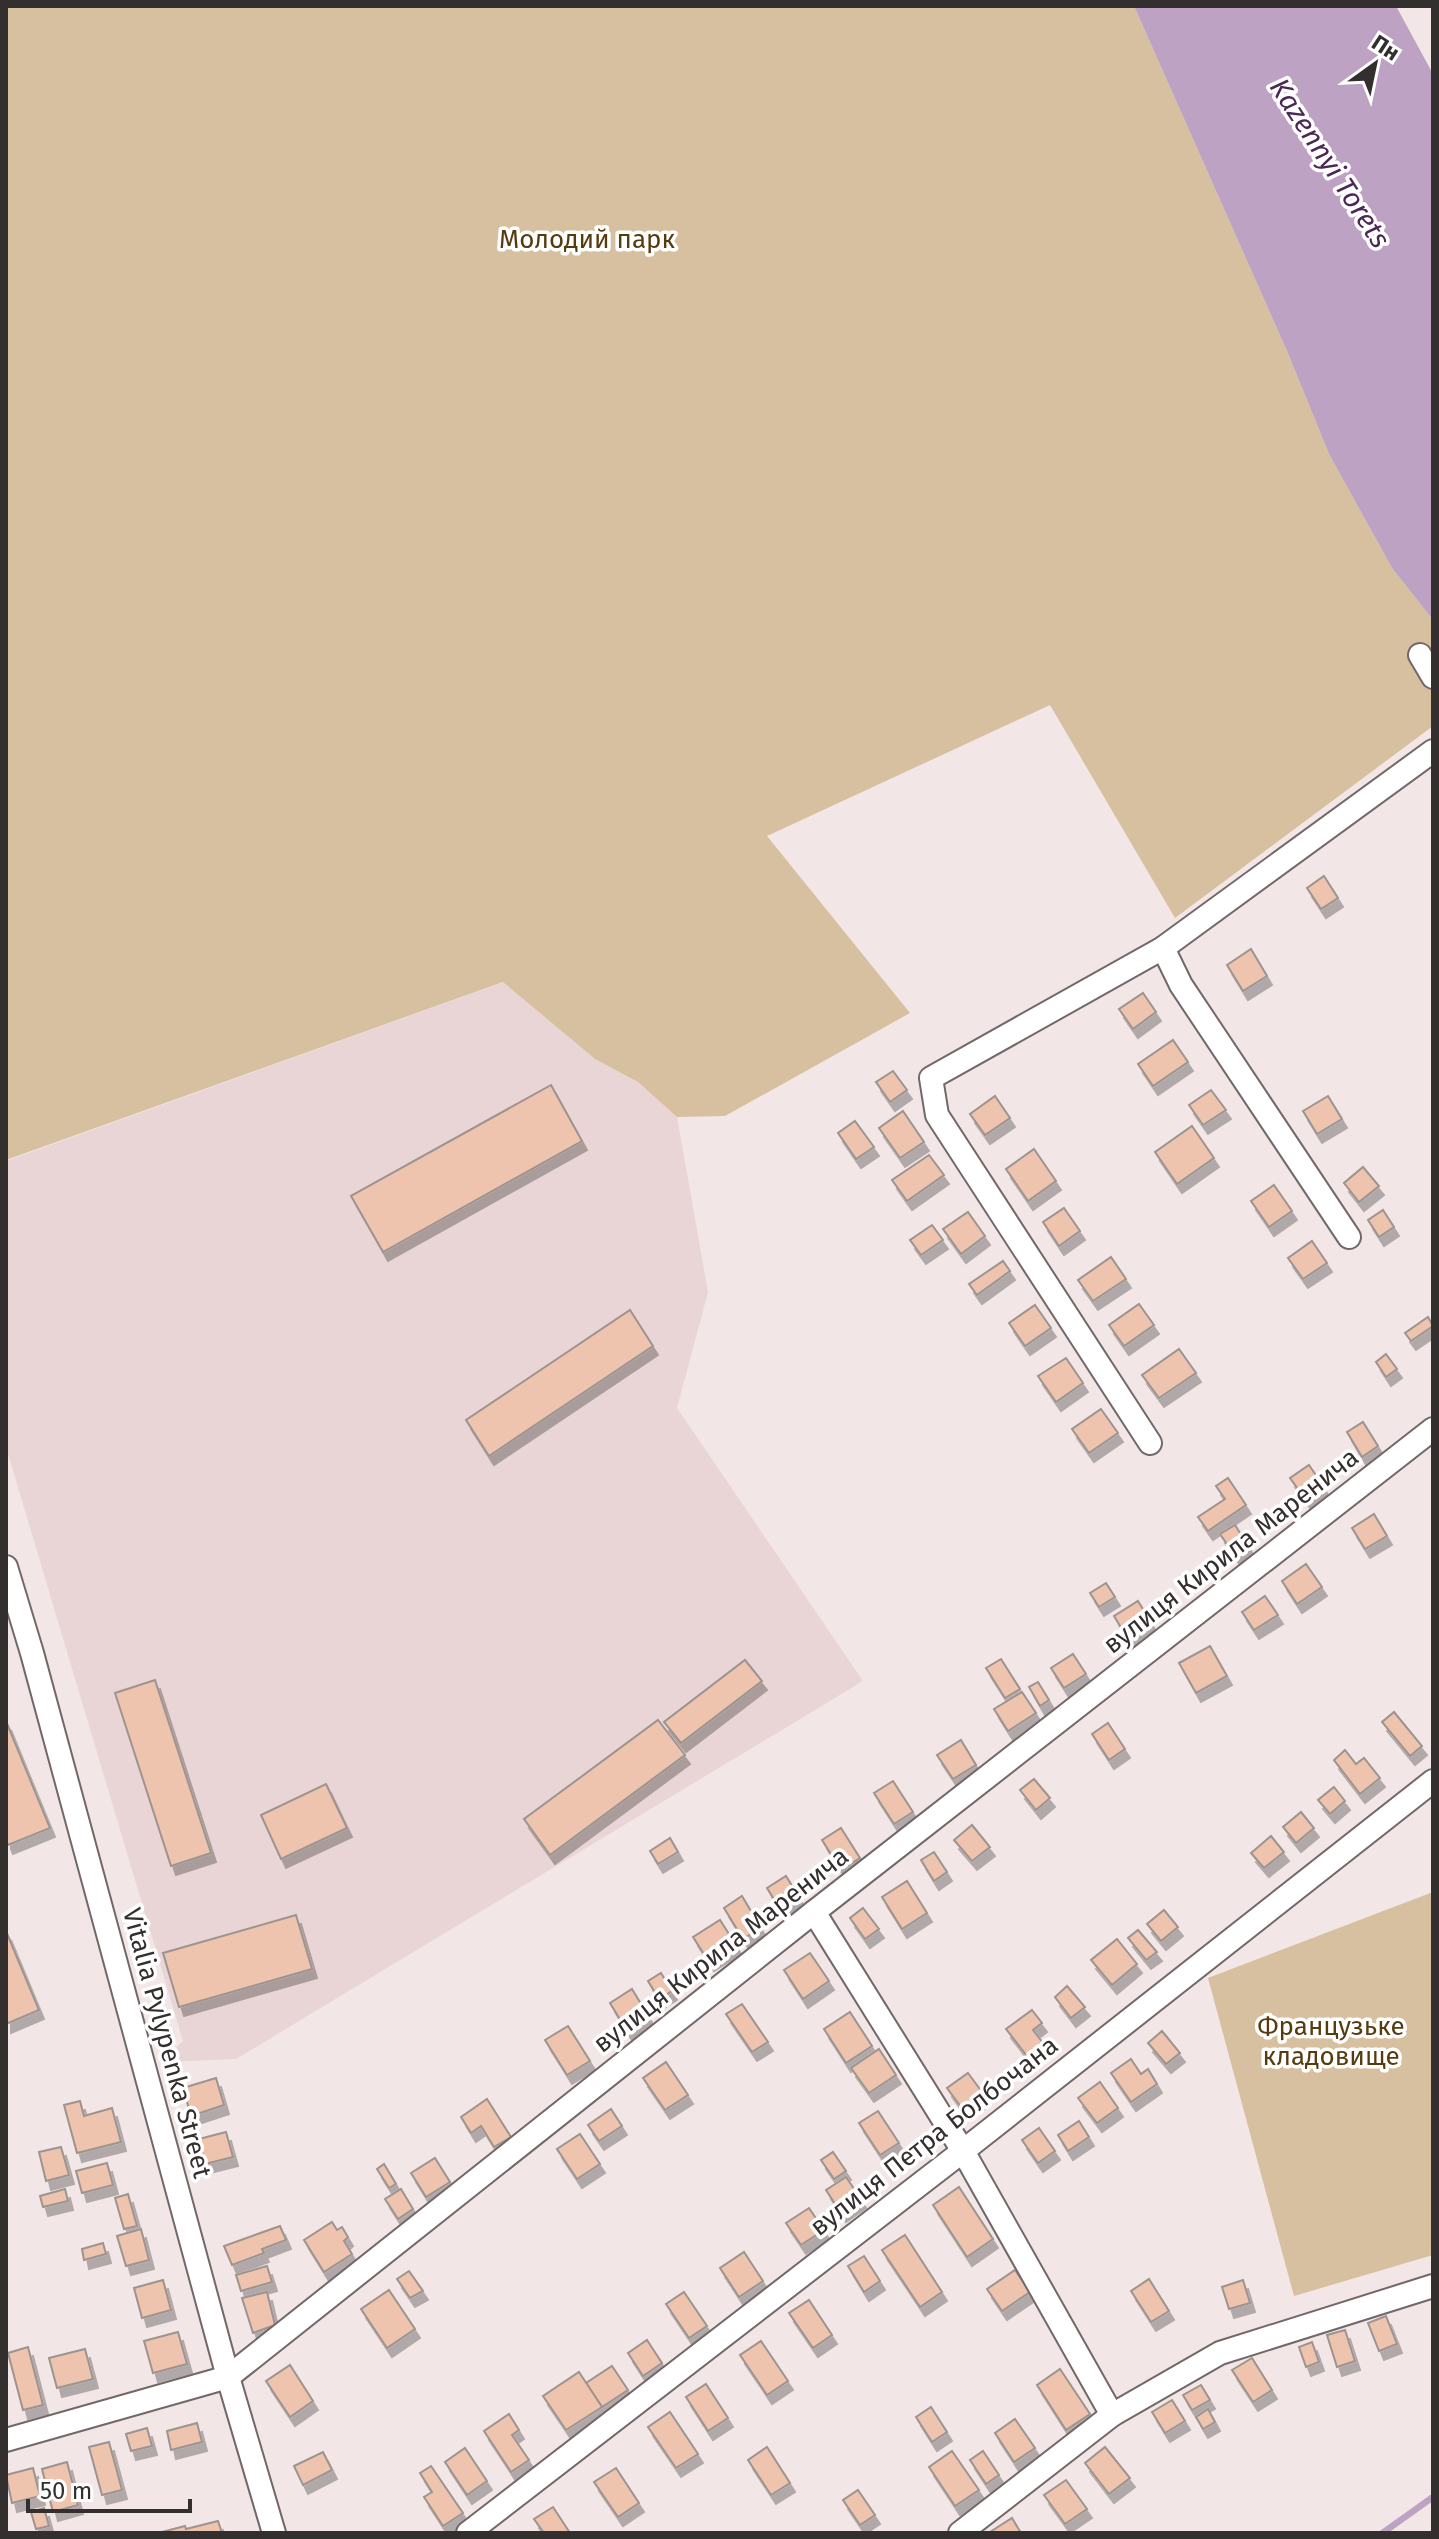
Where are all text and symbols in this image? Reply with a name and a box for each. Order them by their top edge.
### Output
north arrow [1335,24,1415,104]
text: Пн [1367,29,1405,66]
water label: Kazennyi Torets [1263,72,1397,254]
park label: Молодий парк [499,224,676,255]
street label: вулиця Кирила Маренича [1097,1442,1365,1660]
street label: вулиця Кирила Маренича [587,1841,855,2059]
street label: Vitalia Pylypenka Street [116,1905,218,2182]
park label: Французьке кладовище [1257,2011,1405,2072]
street label: вулиця Петра Болбочана [804,2030,1064,2242]
scale bar [28,2463,190,2513]
text: 50 m [40,2477,92,2505]

